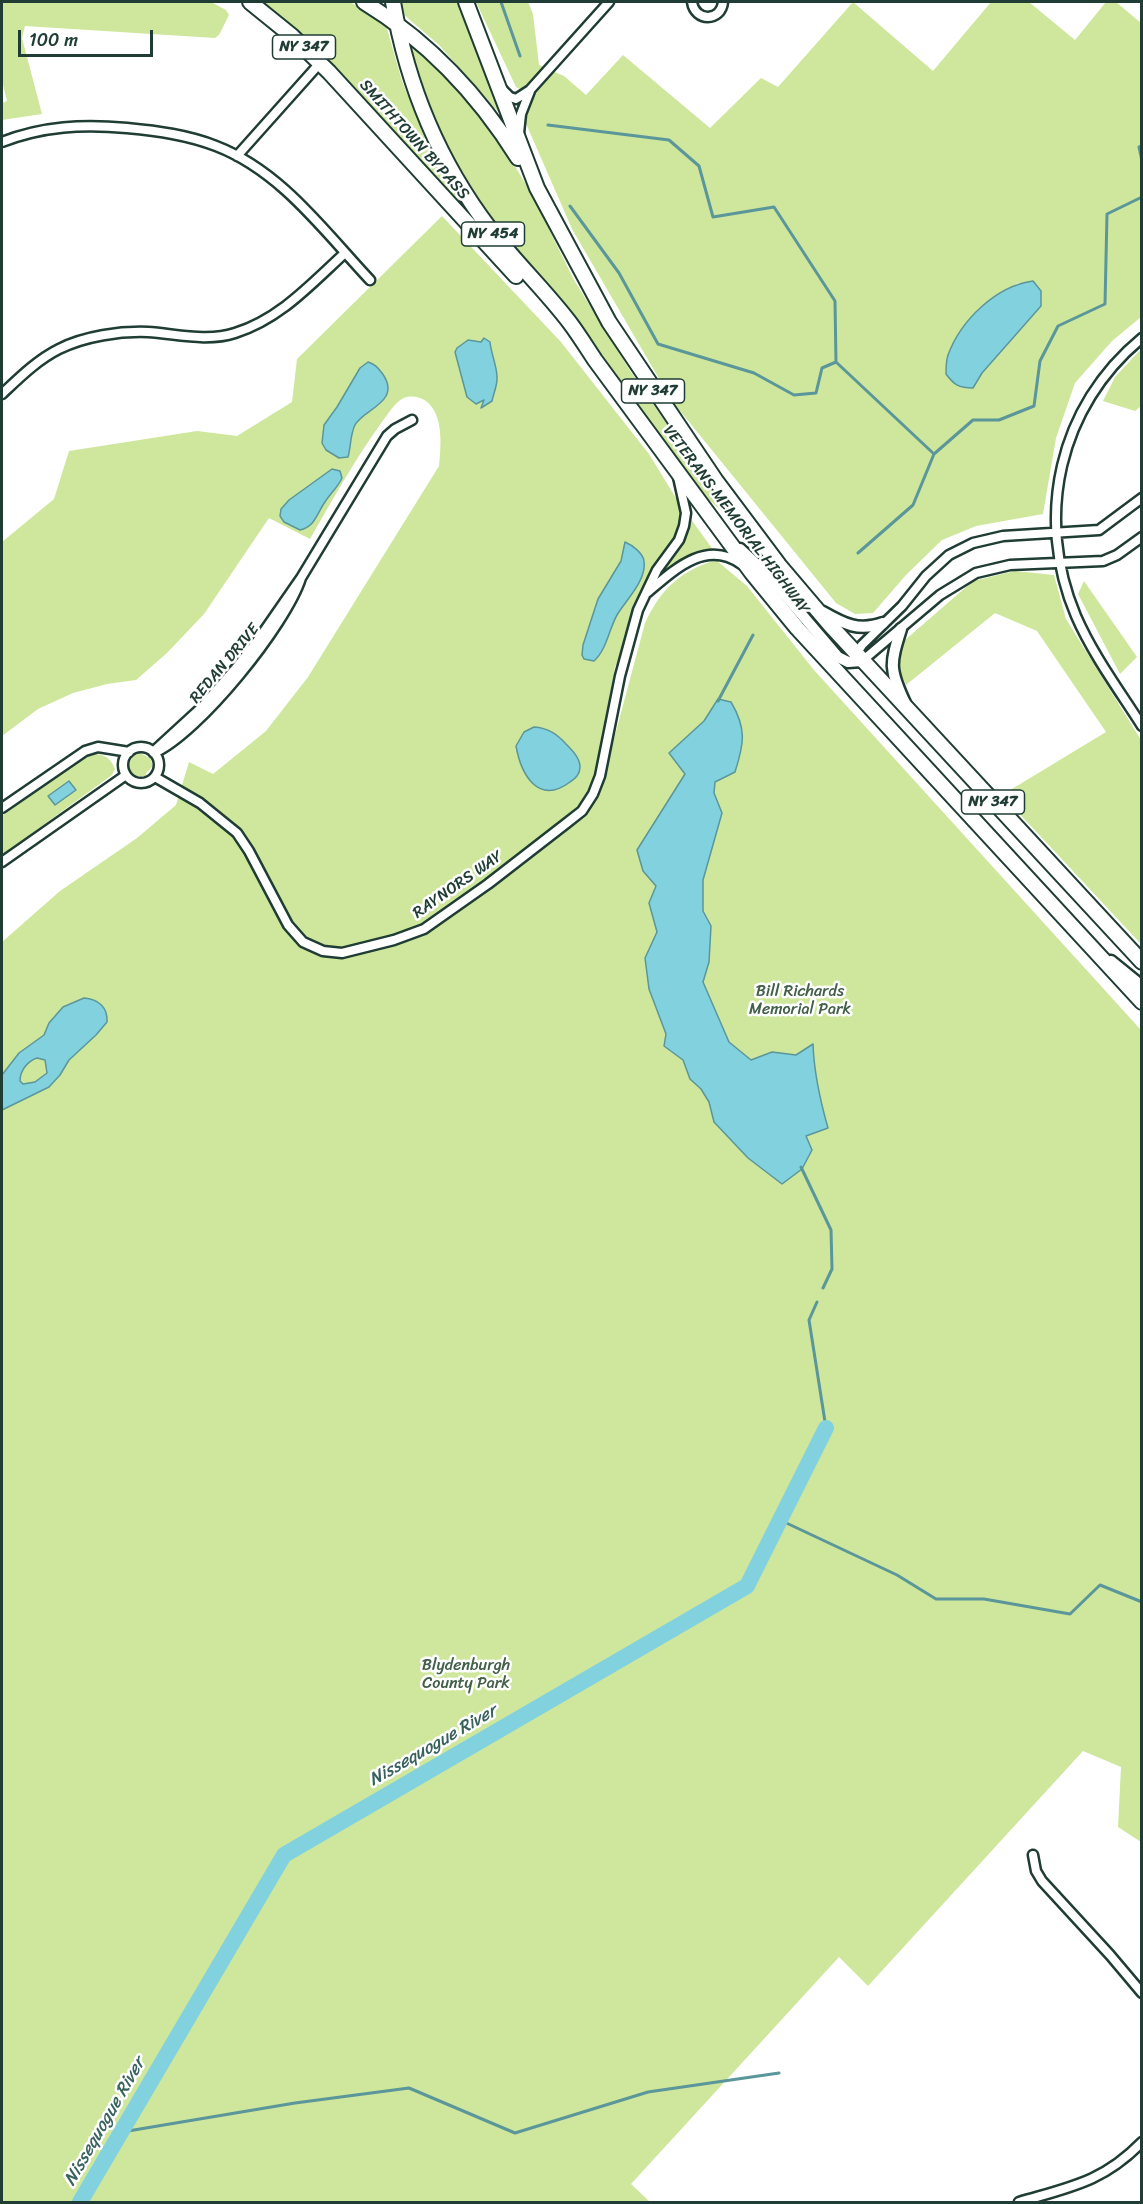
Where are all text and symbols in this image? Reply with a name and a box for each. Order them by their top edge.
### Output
scale bar [21,18,156,56]
text: 100 m [29,24,78,56]
road number: NY 347 [272,35,336,59]
street label: SMITHTOWN BYPASS [355,76,473,204]
road number: NY 454 [462,222,524,246]
road number: NY 347 [622,379,684,403]
street label: VETERANS MEMORIAL HIGHWAY [659,422,813,618]
street label: REDAN DRIVE [186,620,264,708]
road number: NY 347 [962,790,1024,814]
street label: RAYNORS WAY [409,847,507,923]
park label: Bill Richards Memorial Park [749,982,851,1020]
park label: Blydenburgh County Park [422,1656,510,1694]
water label: Nissequogue River [365,1701,501,1791]
water label: Nissequogue River [60,2054,150,2190]

